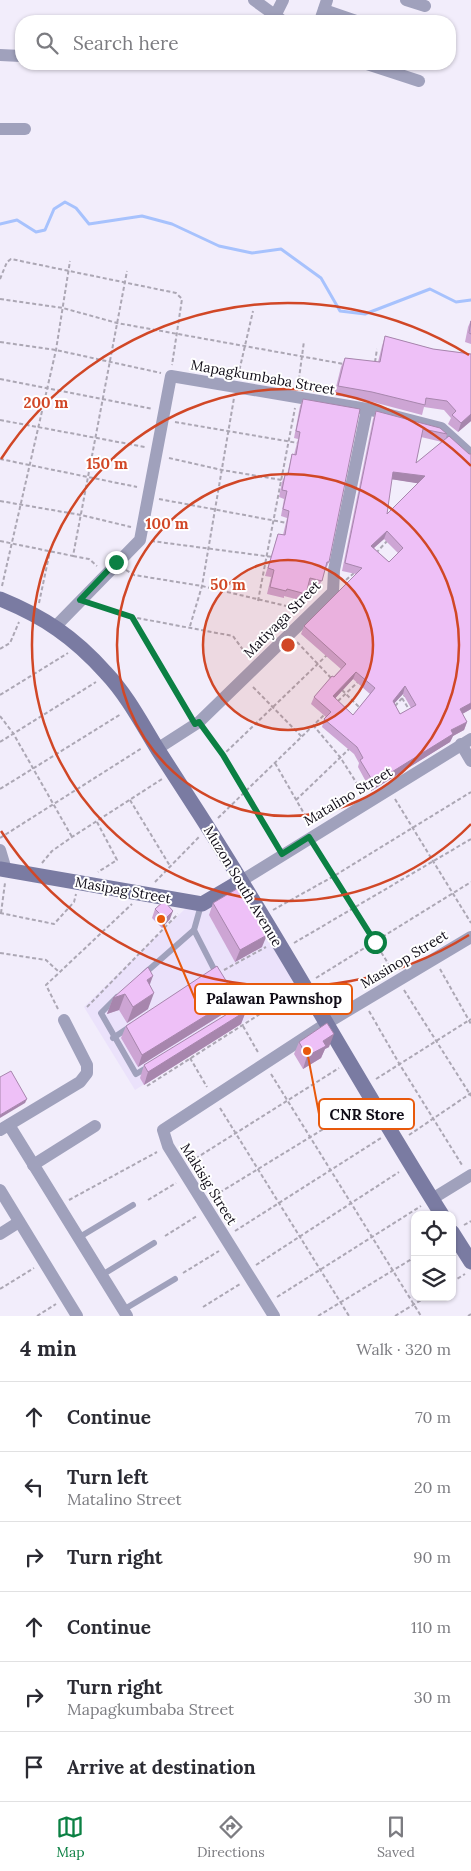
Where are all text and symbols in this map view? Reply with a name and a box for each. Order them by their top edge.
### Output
search box [15,15,456,70]
icon: search [33,29,61,57]
text: Search here [73,31,179,55]
street label: Mapagkumbaba Street [189,355,337,399]
text: 200 m [24,393,69,412]
text: 150 m [86,454,128,473]
text: 100 m [146,514,189,533]
route end [105,551,128,574]
text: 50 m [210,575,246,594]
street label: Matiyaga Street [239,576,325,662]
centre of rings [279,636,297,654]
street label: Matalino Street [300,762,396,830]
street label: Muzon South Avenue [200,822,286,950]
street label: Masipag Street [74,873,173,907]
street label: Masinop Street [357,926,452,992]
route start [364,931,387,954]
callout: Palawan Pawnshop [195,984,352,1014]
text: Palawan Pawnshop [206,989,342,1008]
callout: CNR Store [319,1099,414,1129]
text: CNR Store [330,1105,404,1124]
street label: Makisig Street [177,1140,242,1229]
map controls [411,1211,456,1301]
button: locate [411,1211,456,1256]
button: layers [411,1256,456,1301]
text: 4 min [20,1335,77,1362]
text: Walk · 320 m [356,1339,451,1359]
icon: ahead [20,1403,48,1431]
text: Continue [67,1405,151,1429]
text: 70 m [415,1407,451,1427]
text: Turn left [67,1465,148,1489]
icon: left [20,1473,48,1501]
text: 20 m [414,1477,451,1497]
text: Matalino Street [67,1489,182,1509]
icon: right [20,1543,48,1571]
text: Turn right [67,1545,163,1569]
text: 90 m [413,1547,451,1567]
icon: ahead [20,1613,48,1641]
text: Continue [67,1615,151,1639]
text: 110 m [411,1617,451,1637]
text: Turn right [67,1675,163,1699]
icon: right [20,1683,48,1711]
text: 30 m [414,1687,451,1707]
text: Mapagkumbaba Street [67,1699,234,1719]
icon: arrive [20,1753,48,1781]
text: Arrive at destination [67,1755,256,1779]
tab: Map [56,1813,85,1861]
tab: Directions [197,1813,265,1861]
tab: Saved [377,1813,415,1861]

